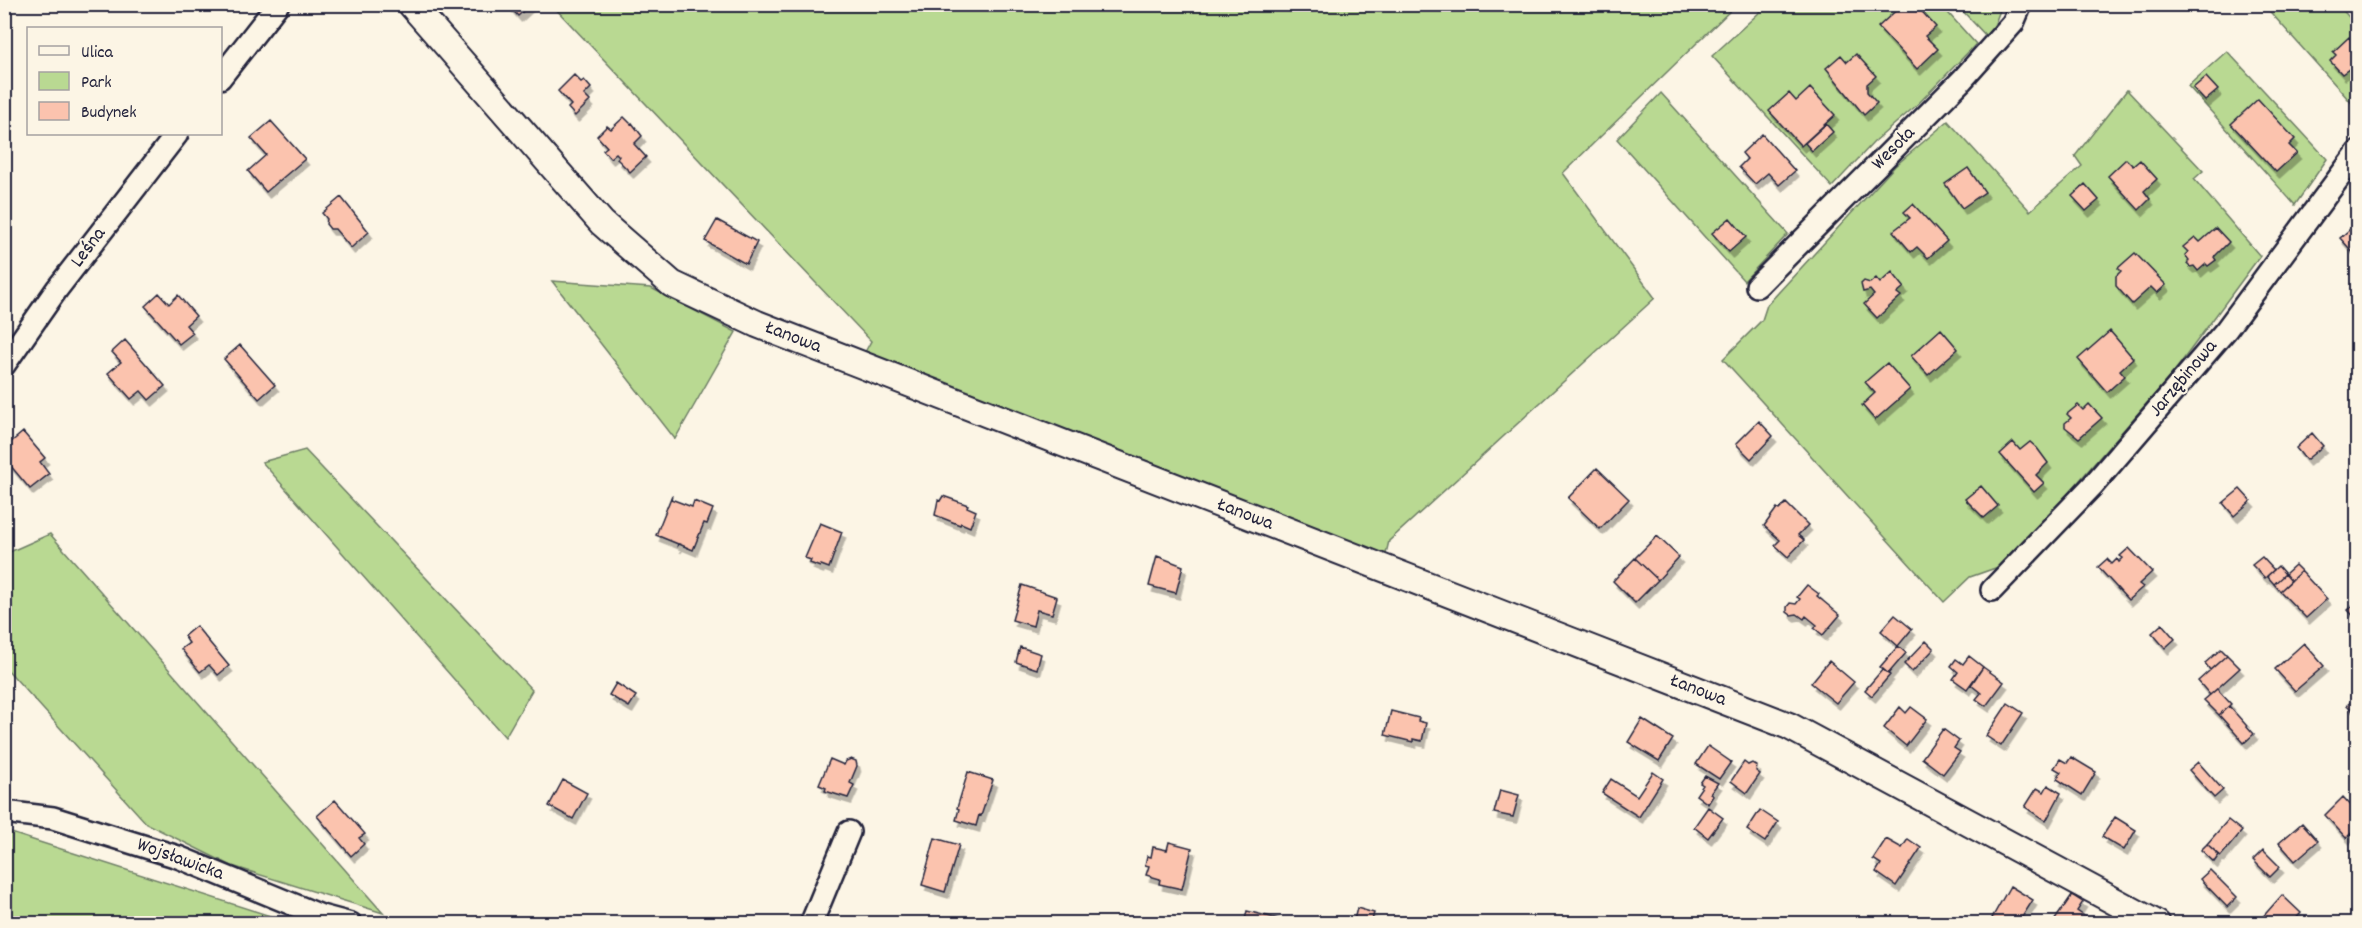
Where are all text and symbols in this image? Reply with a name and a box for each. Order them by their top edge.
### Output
legend [27,27,222,135]
text: Ulica [81,41,113,66]
text: Park [81,71,112,96]
text: Budynek [81,101,137,126]
street label: Wesoła [1866,120,1923,177]
street label: Leśna [65,221,114,274]
street label: Łanowa [760,314,826,362]
street label: Jarzębinowa [2143,334,2225,424]
street label: Łanowa [1212,491,1278,539]
street label: Łanowa [1665,667,1731,715]
street label: Wojsławicka [133,831,228,889]

